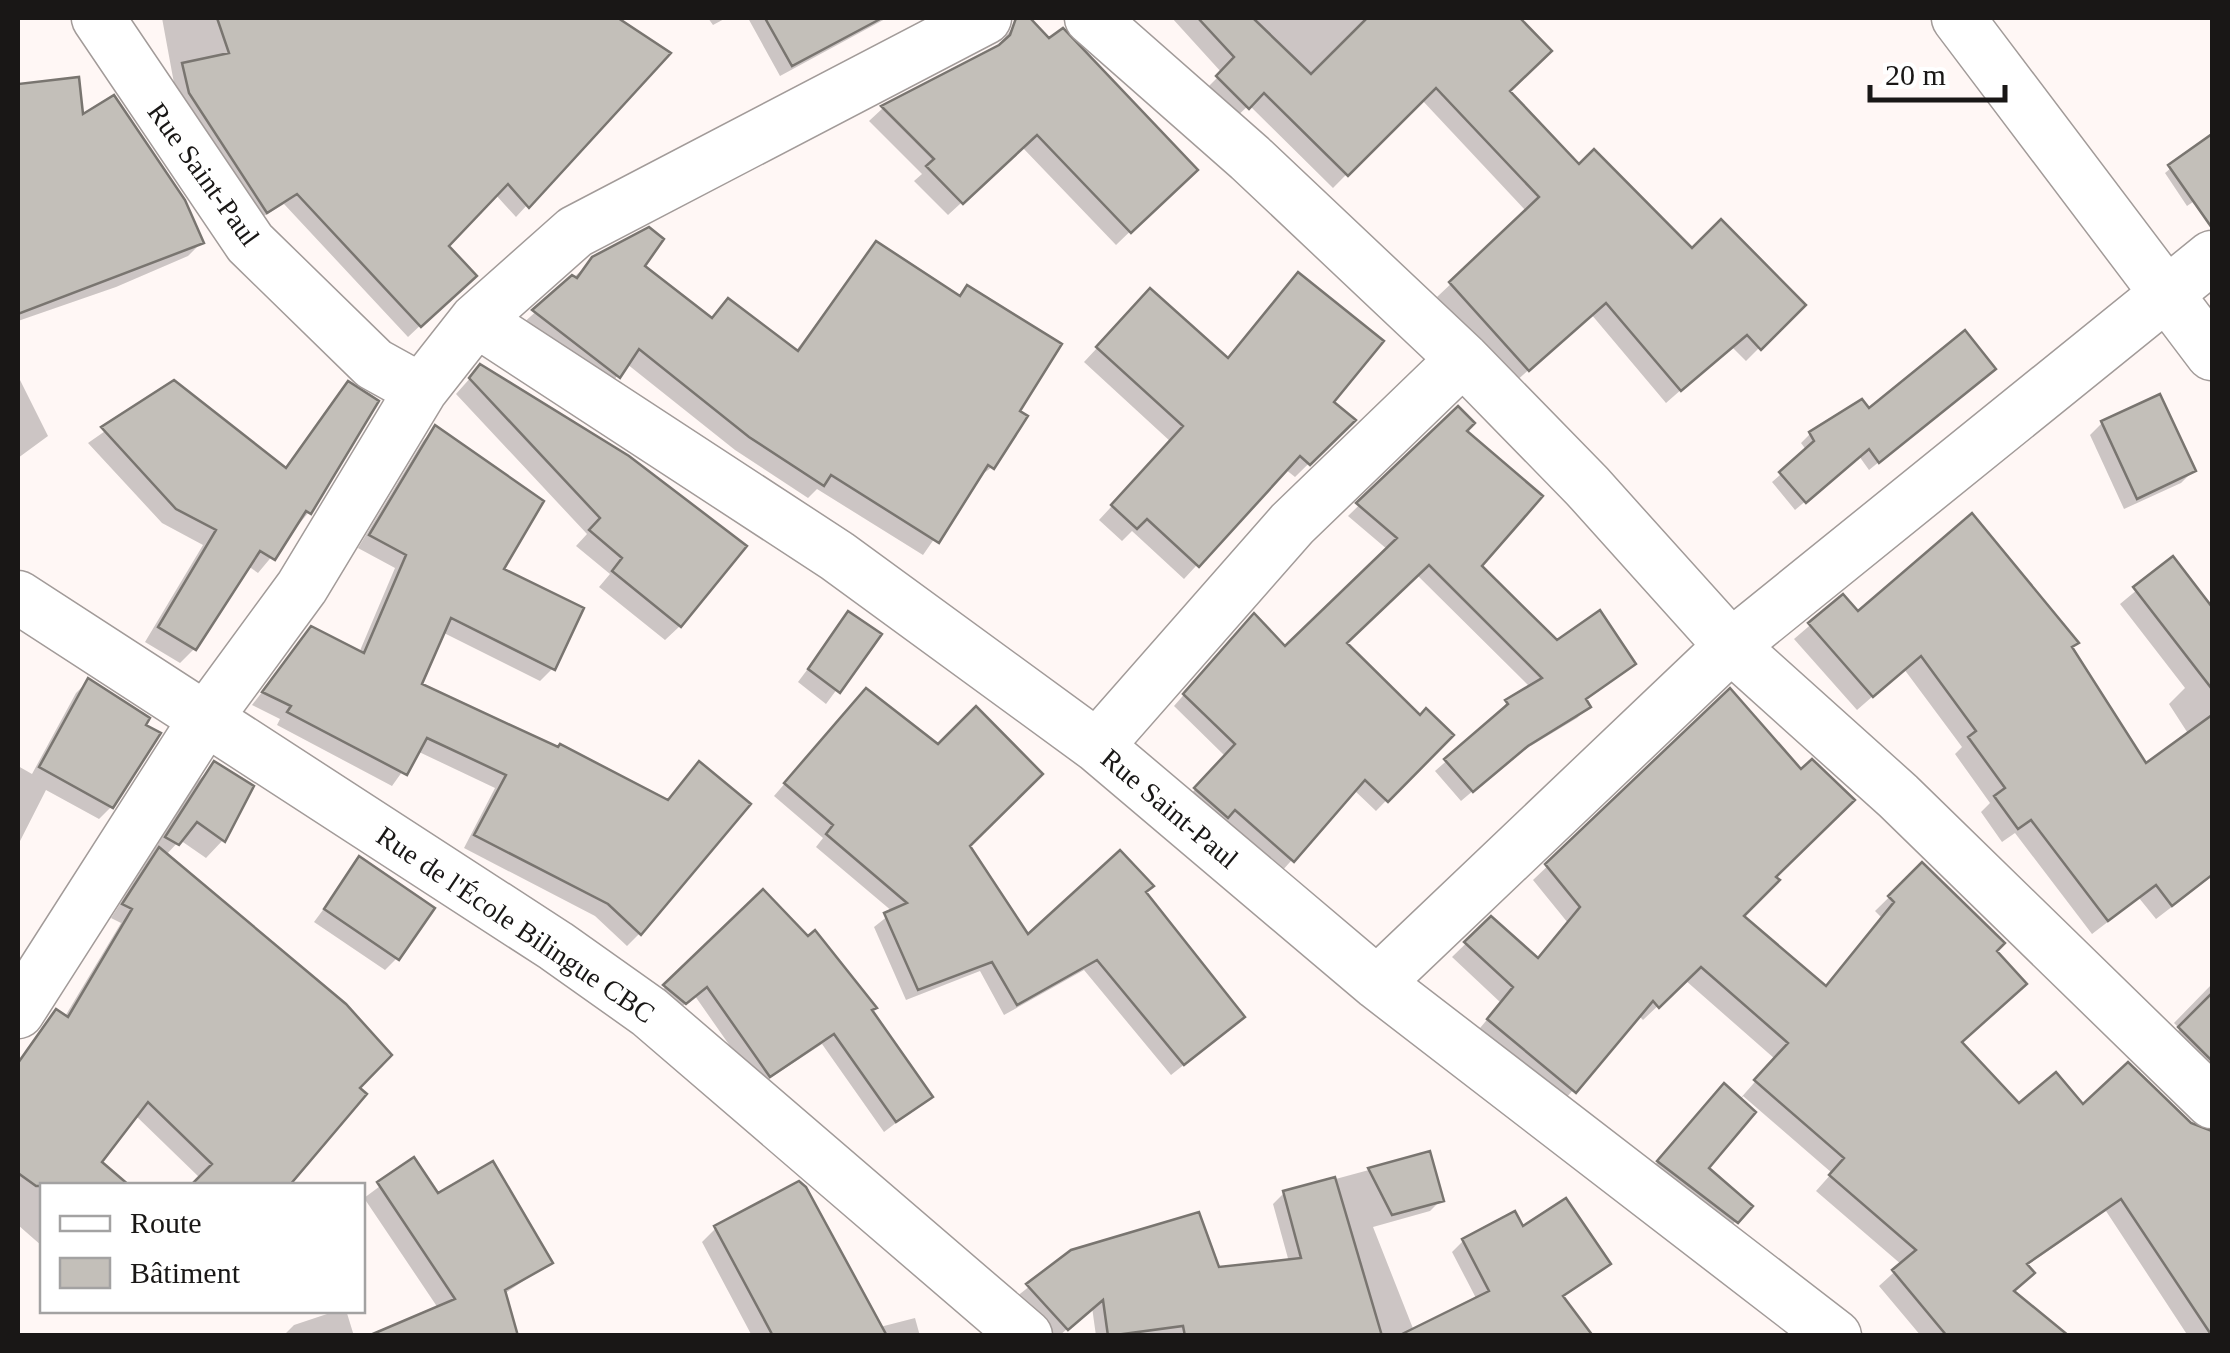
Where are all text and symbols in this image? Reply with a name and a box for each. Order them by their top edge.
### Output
scale bar [1870,40,2005,102]
text: 20 m [1885,58,1946,91]
street label: Rue Saint-Paul [141,97,266,252]
street label: Rue Saint-Paul [1095,742,1244,875]
street label: Rue de l'École Bilingue CBC [371,820,661,1029]
legend [40,1183,365,1313]
text: Route [130,1206,202,1239]
text: Bâtiment [130,1256,241,1289]

